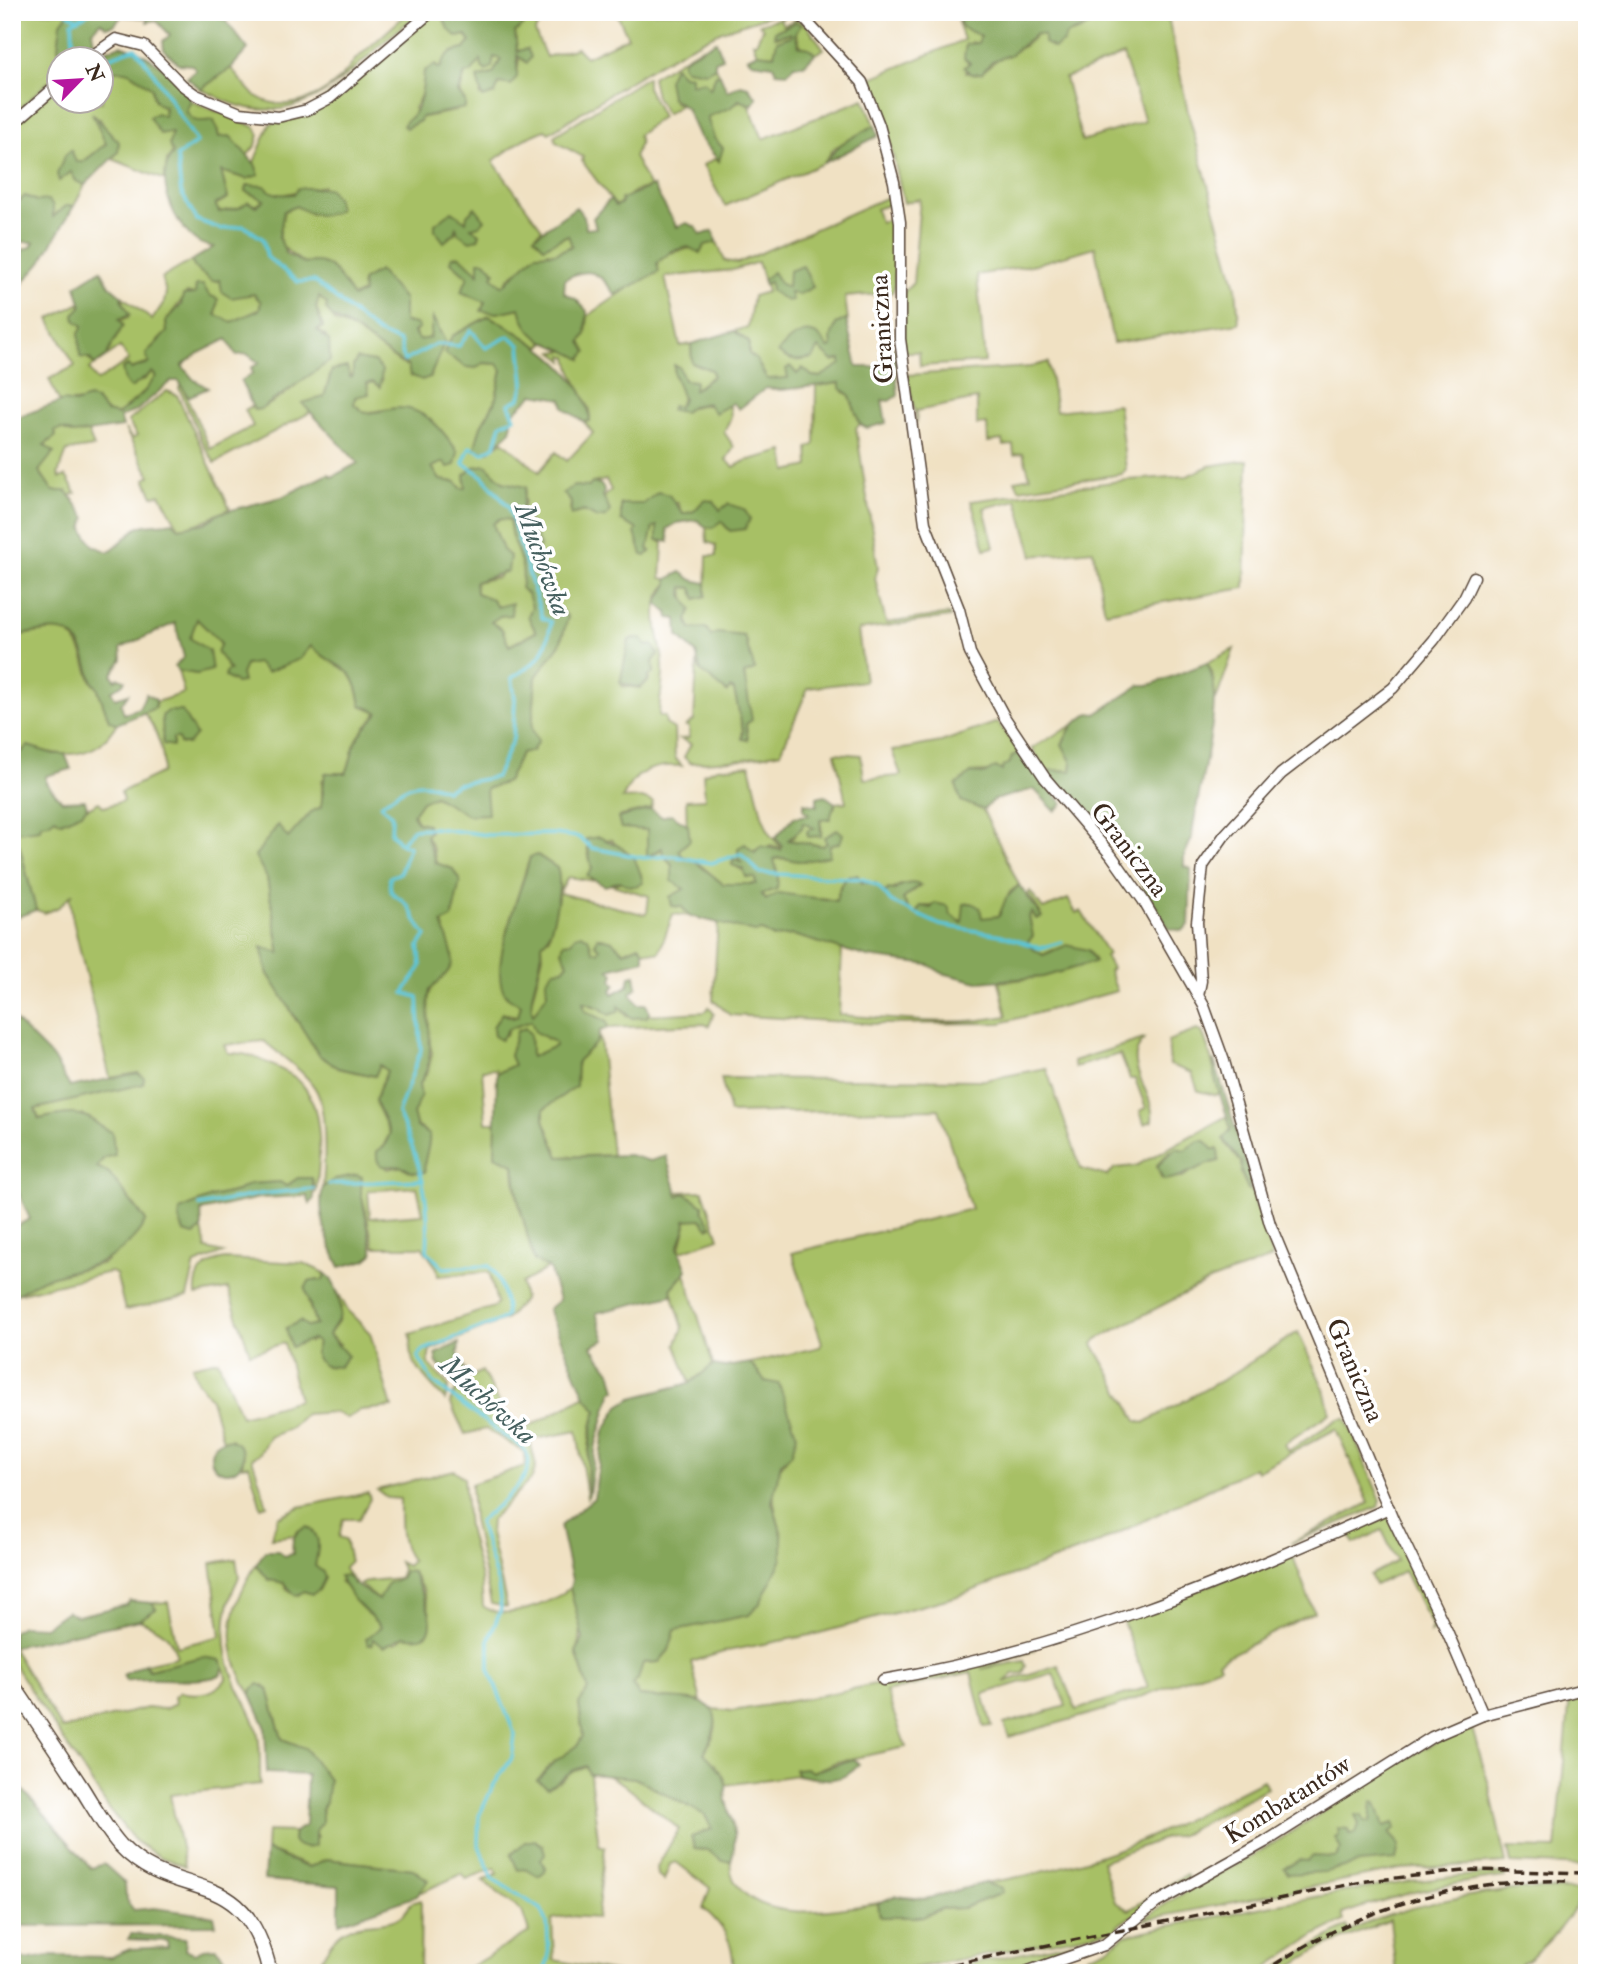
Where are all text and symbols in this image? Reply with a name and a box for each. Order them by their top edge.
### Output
north arrow [46,46,116,116]
text: N [80,60,109,87]
street label: Graniczna [863,273,901,385]
water label: Muchówka [505,496,579,621]
street label: Graniczna [1083,796,1175,903]
street label: Graniczna [1319,1314,1391,1427]
water label: Muchówka [431,1346,544,1453]
street label: Kombatantów [1218,1748,1357,1851]

